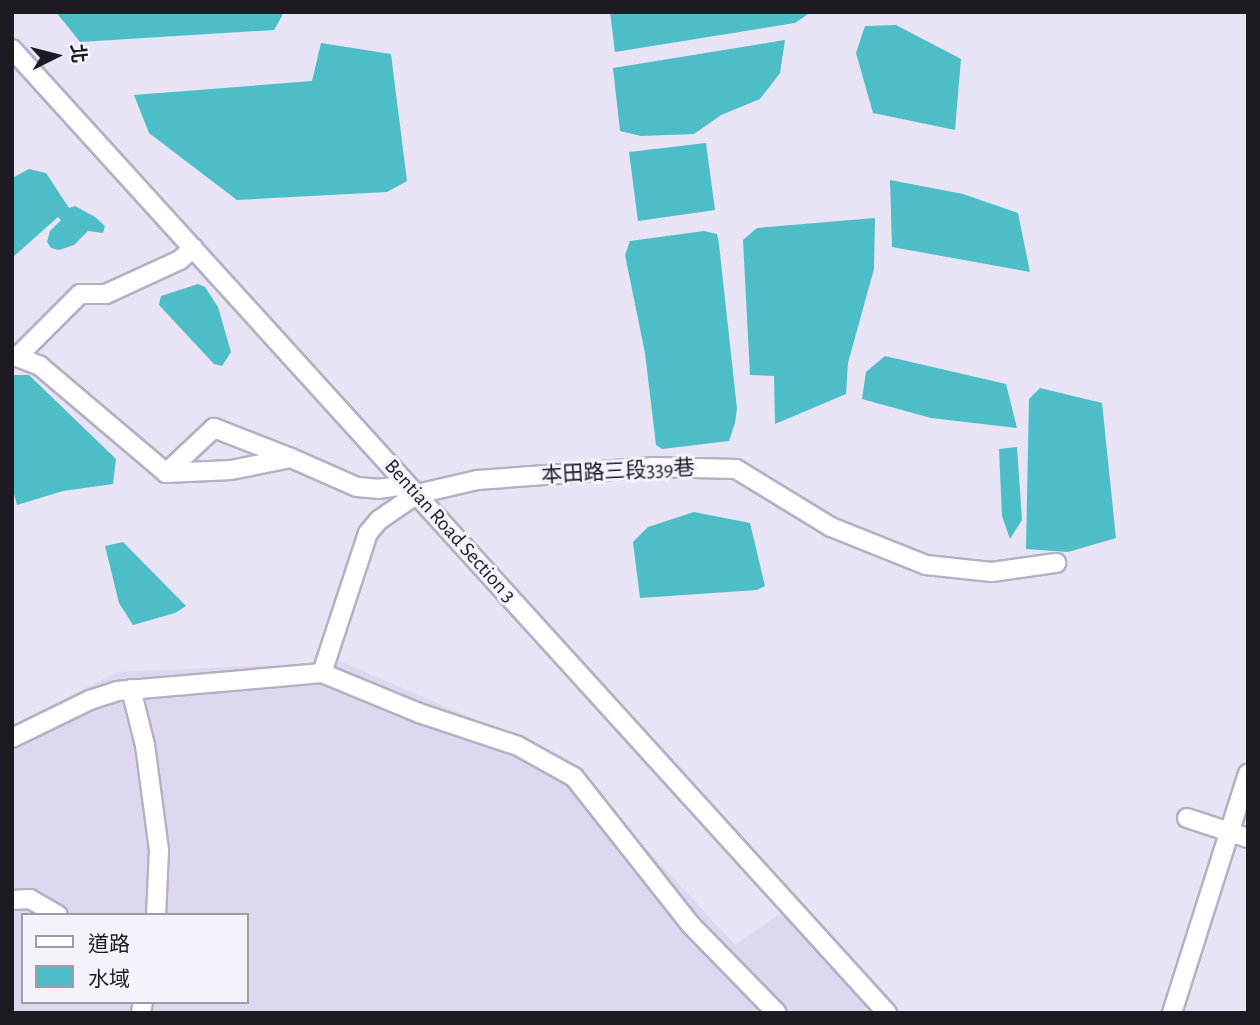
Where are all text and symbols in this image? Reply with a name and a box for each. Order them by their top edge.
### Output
north arrow [21,21,91,91]
text: 北 [67,43,88,64]
street label: Bentian Road Section 3 [379,454,521,608]
street label: 本田路三段339巷 [541,455,695,489]
legend [21,913,248,1004]
text: 道路 [88,934,130,955]
text: 水域 [88,969,130,990]

